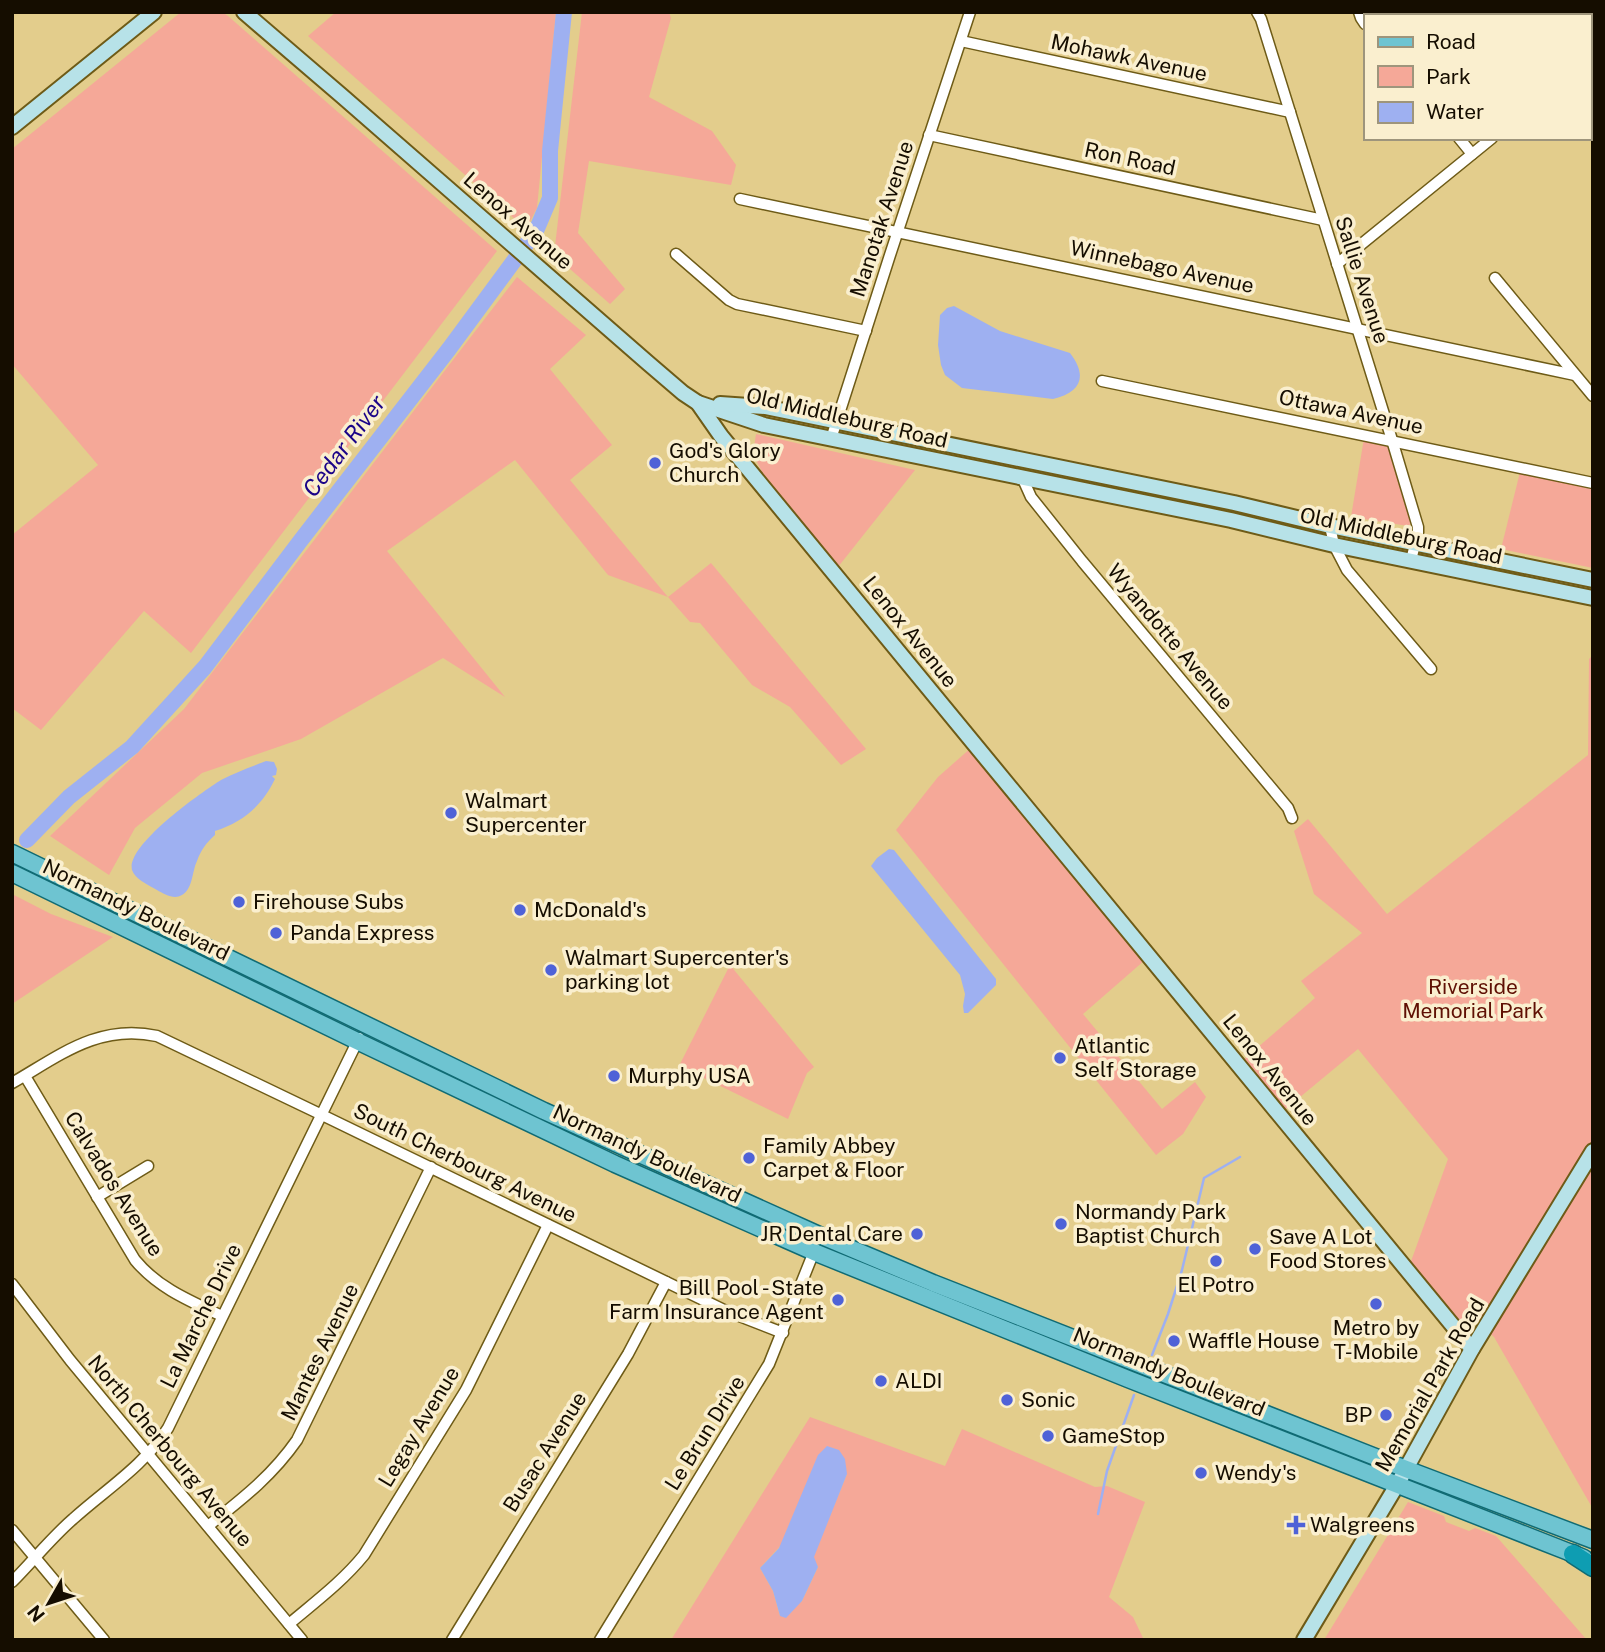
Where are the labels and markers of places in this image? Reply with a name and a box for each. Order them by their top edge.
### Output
place label: God's Glory Church [669,438,781,487]
marker: God's Glory Church [647,455,663,471]
place label: Walmart Supercenter [465,788,587,837]
marker: Walmart Supercenter [443,805,459,821]
place label: Firehouse Subs [253,889,404,914]
marker: Firehouse Subs [231,894,247,910]
place label: McDonald's [534,897,646,922]
marker: McDonald's [512,902,528,918]
place label: Panda Express [290,920,434,945]
marker: Panda Express [268,925,284,941]
place label: Walmart Supercenter's parking lot [565,945,789,994]
marker: Walmart Supercenter's parking lot [543,962,559,978]
place label: Atlantic Self Storage [1074,1033,1197,1082]
marker: Atlantic Self Storage [1052,1050,1068,1066]
place label: Murphy USA [628,1063,751,1088]
marker: Murphy USA [606,1068,622,1084]
place label: Family Abbey Carpet & Floor [763,1133,905,1182]
marker: Family Abbey Carpet & Floor [741,1150,757,1166]
place label: Normandy Park Baptist Church [1075,1199,1226,1248]
marker: Normandy Park Baptist Church [1053,1216,1069,1232]
place label: JR Dental Care [760,1221,903,1246]
place label: Save A Lot Food Stores [1269,1224,1386,1273]
marker: JR Dental Care [909,1226,925,1242]
marker: Save A Lot Food Stores [1247,1241,1263,1257]
marker: El Potro [1208,1253,1224,1269]
place label: El Potro [1178,1272,1254,1297]
place label: Bill Pool - State Farm Insurance Agent [609,1275,824,1324]
marker: Bill Pool - State Farm Insurance Agent [830,1292,846,1308]
marker: Metro by T-Mobile [1368,1296,1384,1312]
place label: Metro by T-Mobile [1333,1315,1419,1364]
place label: Waffle House [1188,1328,1320,1353]
marker: Waffle House [1166,1333,1182,1349]
place label: ALDI [895,1368,943,1393]
marker: ALDI [873,1373,889,1389]
place label: Sonic [1021,1387,1076,1412]
marker: Sonic [999,1392,1015,1408]
place label: BP [1344,1402,1372,1427]
marker: BP [1378,1407,1394,1423]
place label: GameStop [1062,1423,1165,1448]
marker: GameStop [1040,1428,1056,1444]
place label: Wendy's [1215,1460,1296,1485]
marker: Wendy's [1193,1465,1209,1481]
place label: Walgreens [1310,1512,1415,1537]
marker: Walgreens [1288,1517,1304,1533]

